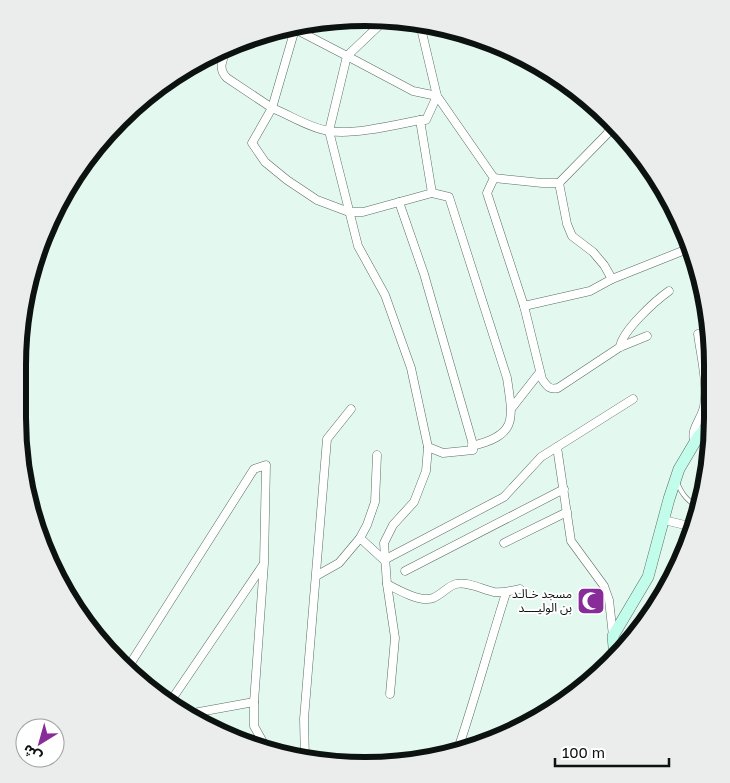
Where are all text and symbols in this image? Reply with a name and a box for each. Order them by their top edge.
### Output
place label: مسجد خـالـد بن الوليــــد [512,586,572,615]
mosque icon: مسجد خـالـد بن الوليــــد [576,586,606,616]
north arrow [15,718,65,768]
scale bar [555,736,669,768]
text: ش [19,741,45,766]
text: 100 m [562,743,605,761]

